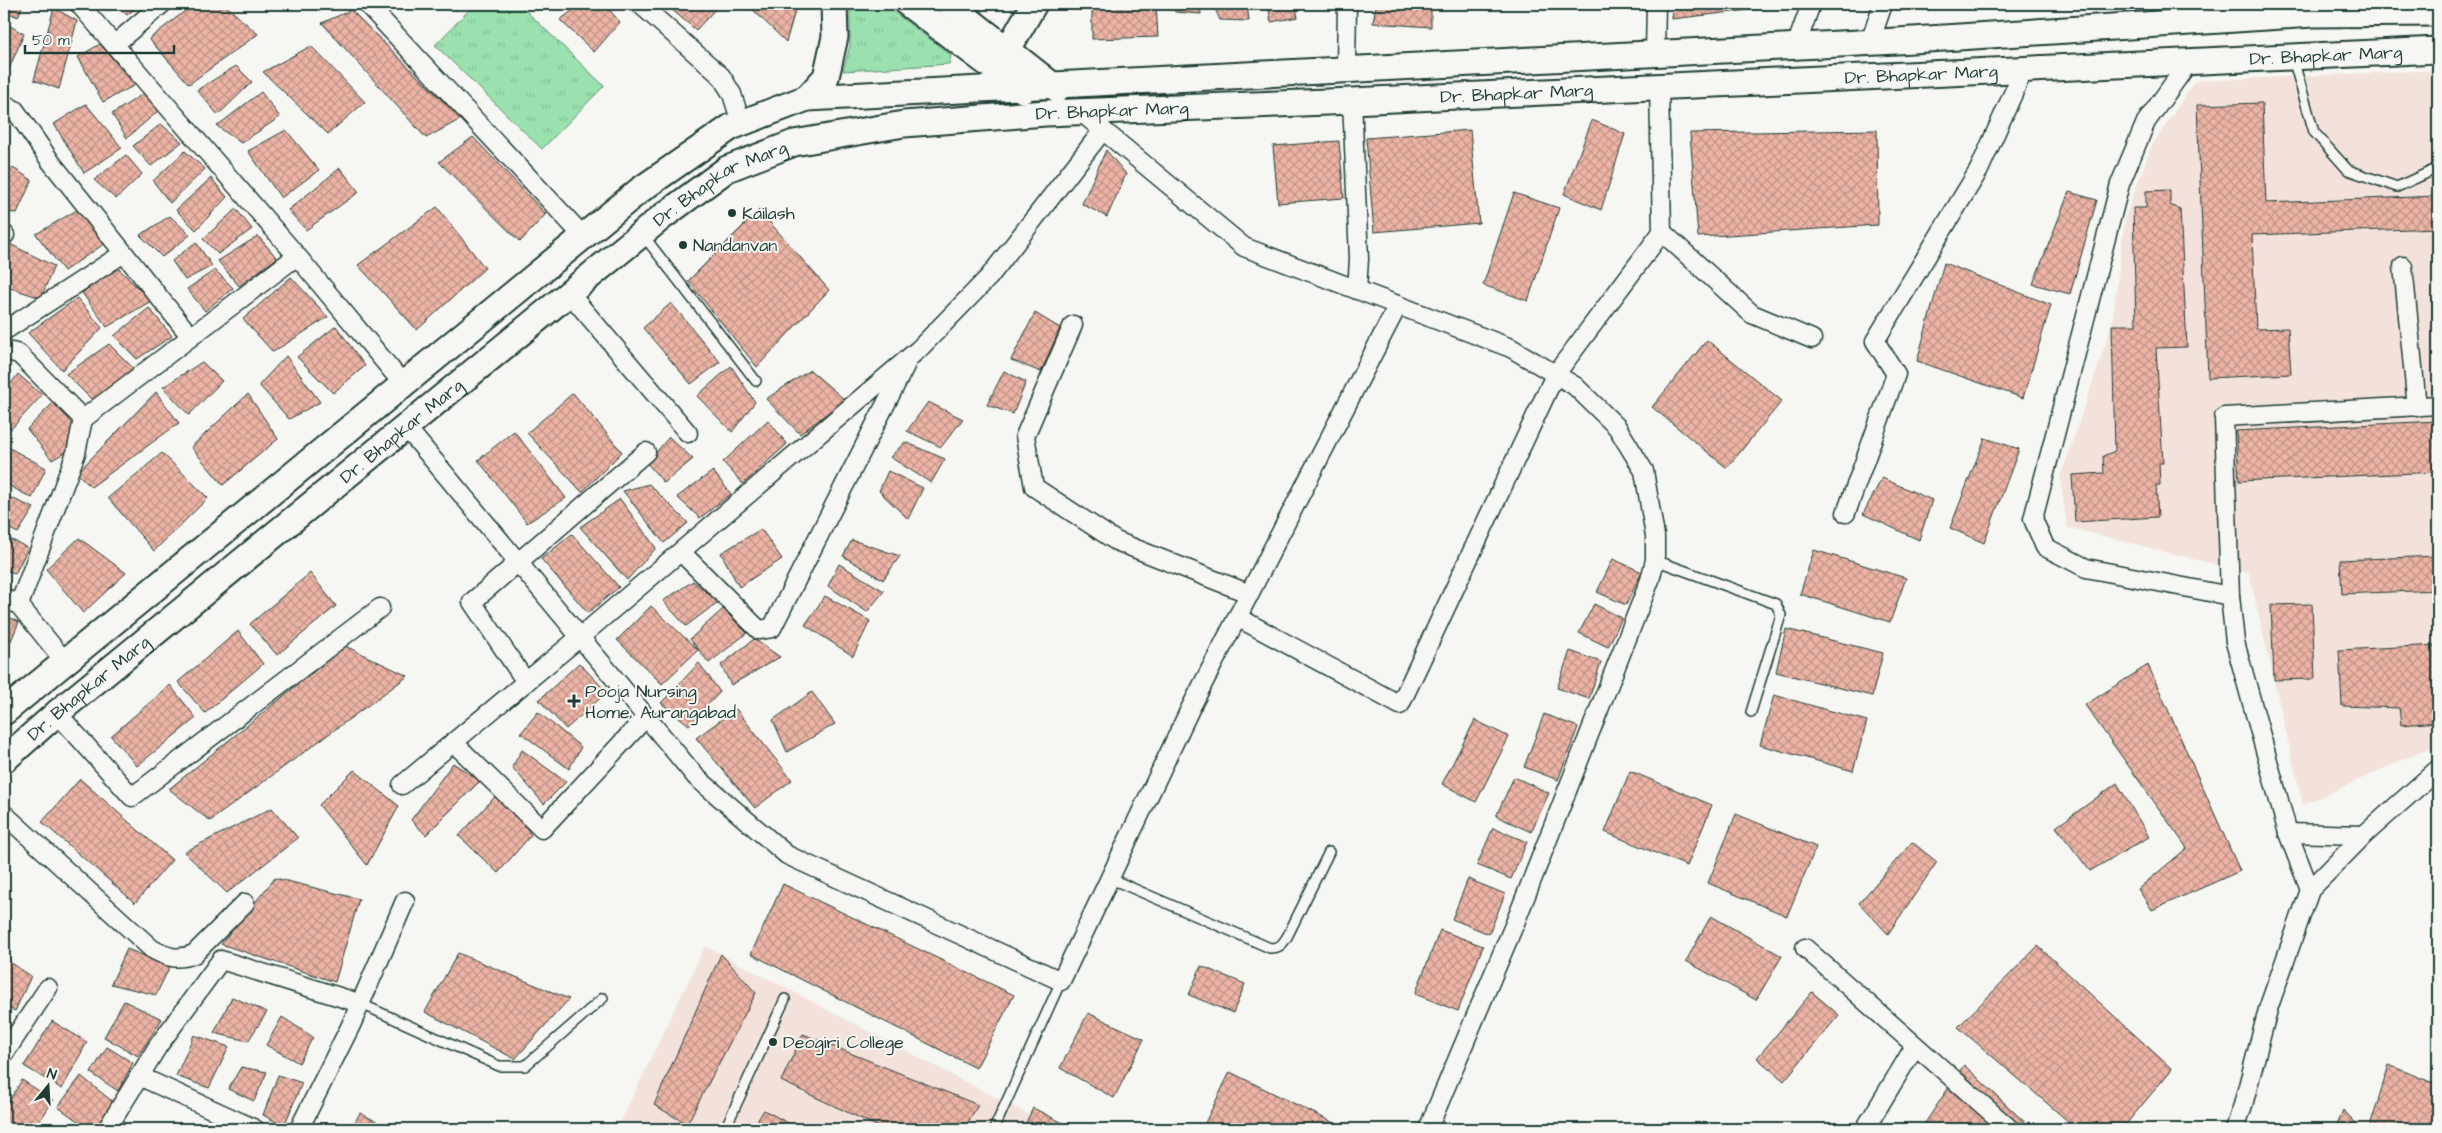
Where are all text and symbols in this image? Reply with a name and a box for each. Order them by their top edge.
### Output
scale bar [25,22,174,54]
text: 50 m [32,30,70,51]
street label: Dr. Bhapkar Marg [2249,40,2403,72]
street label: Dr. Bhapkar Marg [1844,59,1998,91]
street label: Dr. Bhapkar Marg [1440,78,1594,110]
street label: Dr. Bhapkar Marg [1035,95,1189,127]
street label: Dr. Bhapkar Marg [648,135,791,233]
place label: Kailash [742,201,795,226]
marker: Kailash [726,207,738,219]
place label: Nandanvan [693,233,777,258]
marker: Nandanvan [677,239,689,251]
street label: Dr. Bhapkar Marg [335,373,469,489]
street label: Dr. Bhapkar Marg [22,630,156,747]
place label: Pooja Nursing Home, Aurangabad [585,679,736,726]
marker: Pooja Nursing Home, Aurangabad [567,694,581,708]
place label: Deogiri College [783,1030,904,1056]
marker: Deogiri College [767,1036,779,1048]
north arrow [22,1060,72,1110]
text: N [44,1064,59,1086]

